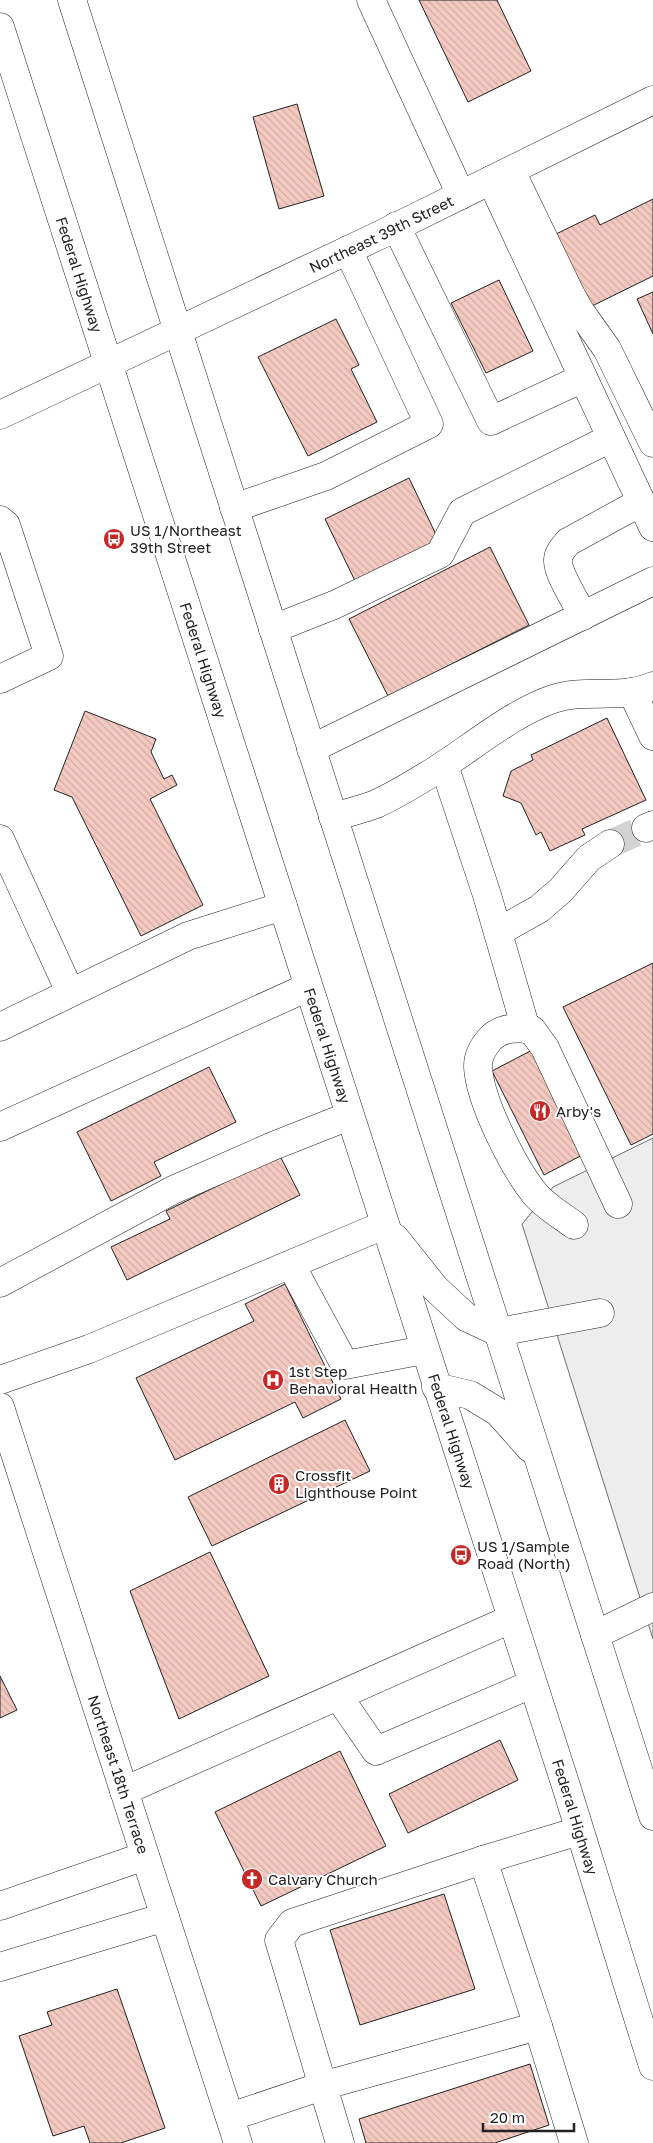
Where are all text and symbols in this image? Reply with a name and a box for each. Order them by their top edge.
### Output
street label: Northeast 39th Street [306,191,456,276]
street label: Federal Highway [53,214,107,335]
place label: US 1/Northeast 39th Street [130,521,242,556]
bus stop icon: US 1/Northeast 39th Street [102,527,126,551]
street label: Federal Highway [177,600,231,721]
street label: Federal Highway [301,986,355,1106]
restaurant icon: Arby's [528,1099,552,1123]
place label: Arby's [556,1102,601,1120]
place label: 1st Step Behavioral Health [289,1362,418,1397]
hospital icon: 1st Step Behavioral Health [261,1368,285,1392]
street label: Federal Highway [425,1371,479,1492]
place label: Crossfit Lighthouse Point [295,1466,417,1501]
building icon: Crossfit Lighthouse Point [267,1472,291,1496]
place label: US 1/Sample Road (North) [477,1537,571,1572]
bus stop icon: US 1/Sample Road (North) [449,1543,473,1567]
street label: Northeast 18th Terrace [85,1693,153,1856]
street label: Federal Highway [549,1757,602,1877]
church icon: Calvary Church [240,1867,264,1891]
place label: Calvary Church [268,1870,378,1888]
scale bar [483,2100,574,2132]
text: 20 m [490,2108,525,2126]

